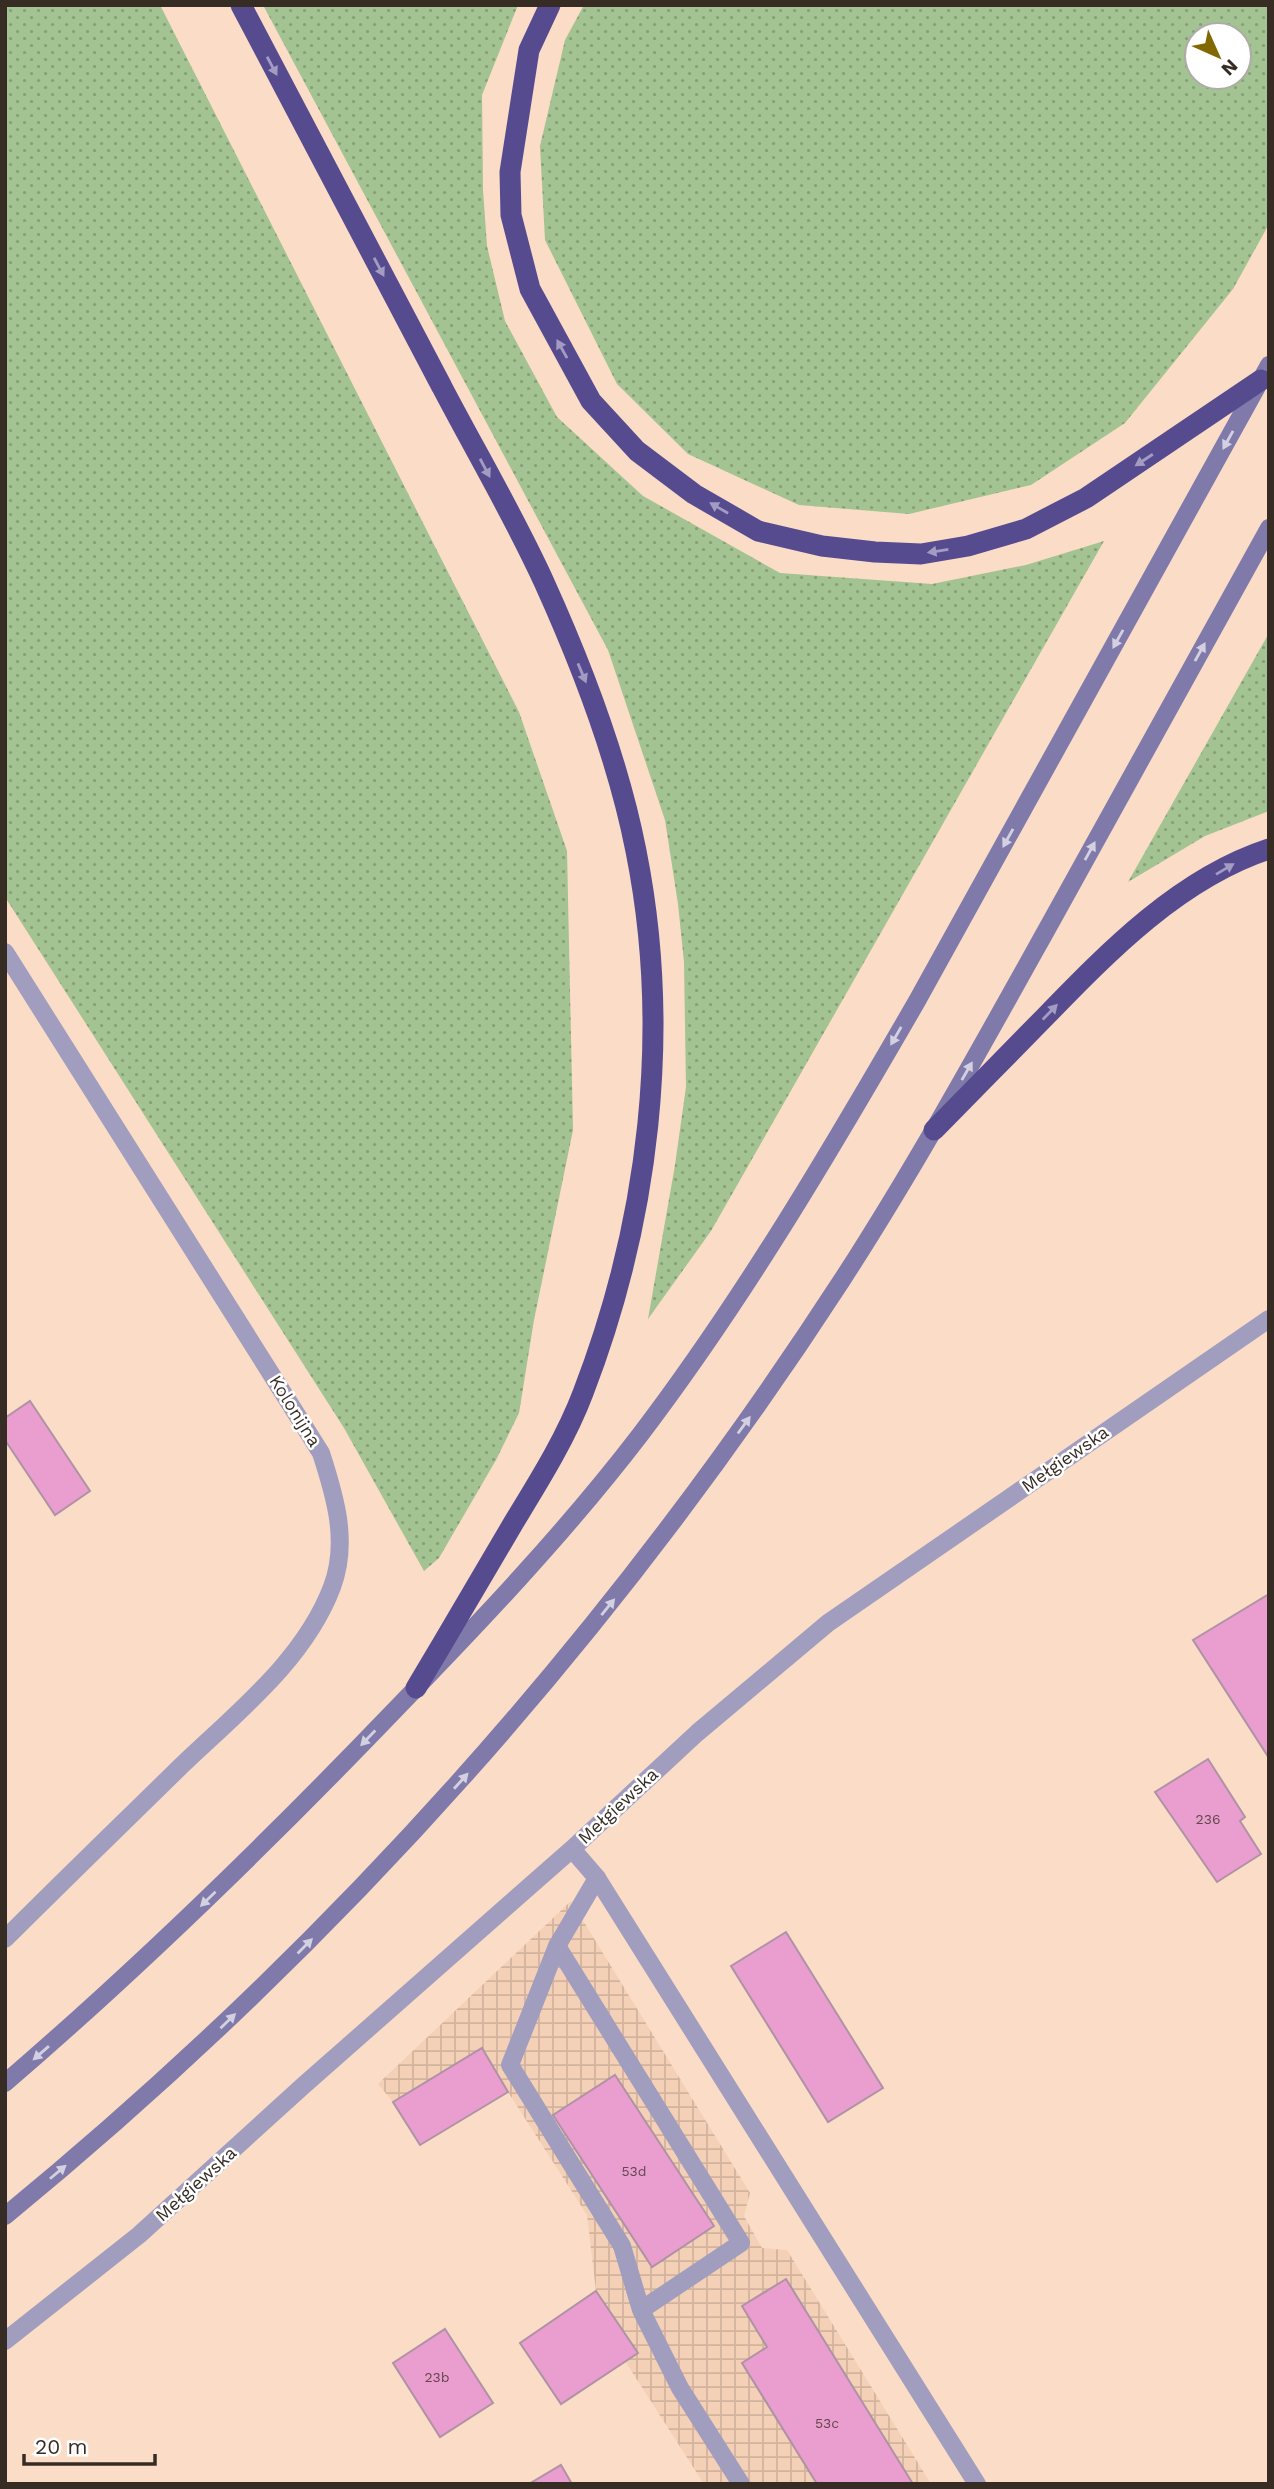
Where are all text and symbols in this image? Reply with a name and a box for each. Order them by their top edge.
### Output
north arrow [1183,21,1253,91]
text: N [1217,55,1243,81]
one-way arrow [266,56,278,76]
one-way arrow [373,257,384,277]
one-way arrow [556,339,568,359]
one-way arrow [1222,430,1234,449]
one-way arrow [1134,454,1154,467]
one-way arrow [479,458,490,478]
one-way arrow [709,502,729,514]
one-way arrow [927,546,949,557]
one-way arrow [1112,629,1124,649]
one-way arrow [1194,642,1206,662]
one-way arrow [577,663,588,684]
one-way arrow [1002,828,1014,847]
one-way arrow [1084,841,1096,861]
one-way arrow [1216,862,1235,875]
one-way arrow [1042,1004,1058,1020]
one-way arrow [890,1027,903,1046]
one-way arrow [961,1061,973,1081]
street label: Kolonijna [265,1371,326,1450]
one-way arrow [737,1416,751,1434]
street label: Mełgiewska [1017,1421,1112,1496]
one-way arrow [601,1598,615,1616]
one-way arrow [360,1729,377,1746]
street label: Mełgiewska [573,1763,662,1848]
one-way arrow [453,1772,469,1789]
house number: 236 [1196,1811,1220,1827]
one-way arrow [200,1890,217,1906]
one-way arrow [296,1938,313,1954]
one-way arrow [219,2014,236,2030]
one-way arrow [32,2045,49,2060]
street label: Mełgiewska [151,2142,240,2225]
house number: 53d [621,2163,647,2179]
one-way arrow [49,2165,66,2180]
house number: 23b [424,2369,450,2385]
house number: 53c [815,2415,839,2431]
scale bar [24,2422,156,2466]
text: 20 m [35,2434,87,2459]

